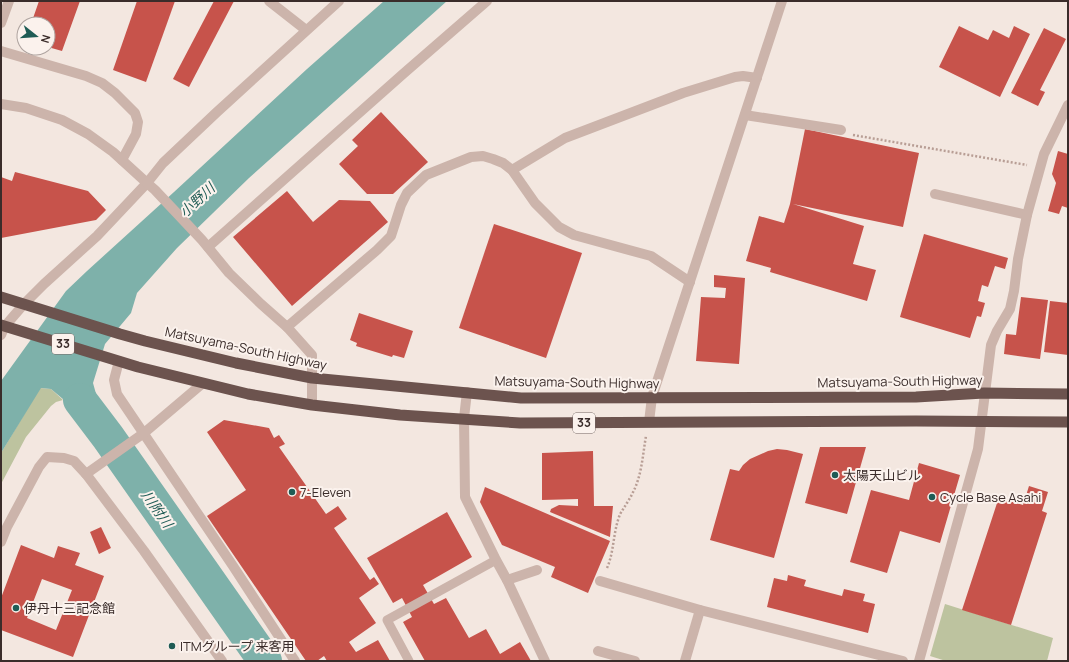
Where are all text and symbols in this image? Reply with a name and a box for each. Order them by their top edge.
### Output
north arrow [16,16,56,56]
text: N [38,33,54,45]
water label: 小野川 [175,177,220,221]
street label: Matsuyama-South Highway [163,322,329,374]
road number: 33 [52,334,74,354]
street label: Matsuyama-South Highway [817,371,983,391]
street label: Matsuyama-South Highway [494,372,660,392]
road number: 33 [573,413,595,433]
place label: 太陽天山ビル [843,466,921,484]
marker: 太陽天山ビル [830,470,840,480]
place label: 7-Eleven [300,483,351,501]
water label: 川附川 [138,486,178,533]
marker: 7-Eleven [287,487,297,497]
place label: Cycle Base Asahi [940,488,1041,506]
marker: Cycle Base Asahi [927,492,937,502]
place label: 伊丹十三記念館 [24,599,115,617]
marker: 伊丹十三記念館 [11,603,21,613]
place label: ITMグループ 来客用 [180,637,295,655]
marker: ITMグループ 来客用 [167,641,177,651]

